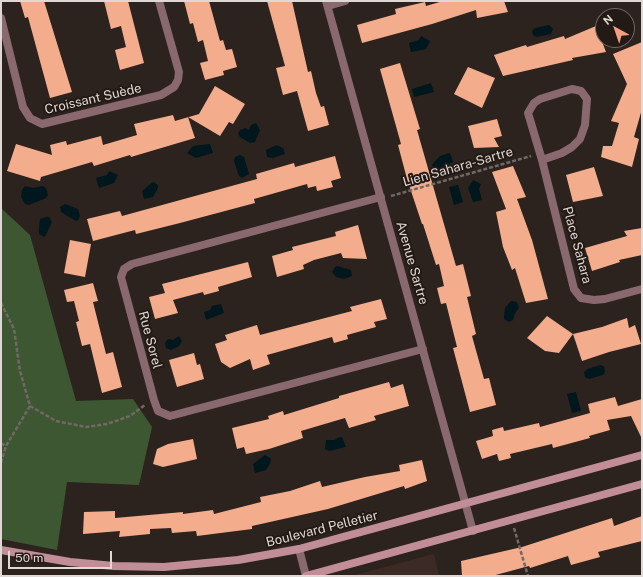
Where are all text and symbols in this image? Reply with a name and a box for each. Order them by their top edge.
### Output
north arrow [595,8,635,48]
text: N [601,12,615,27]
street label: Croissant Suède [43,80,143,118]
street label: Lien Sahara-Sartre [401,144,515,190]
street label: Place Sahara [559,205,595,285]
street label: Avenue Sartre [393,220,431,306]
street label: Rue Sorel [135,309,165,371]
street label: Boulevard Pelletier [264,508,380,550]
scale bar [10,543,114,569]
text: 50 m [15,551,43,565]

